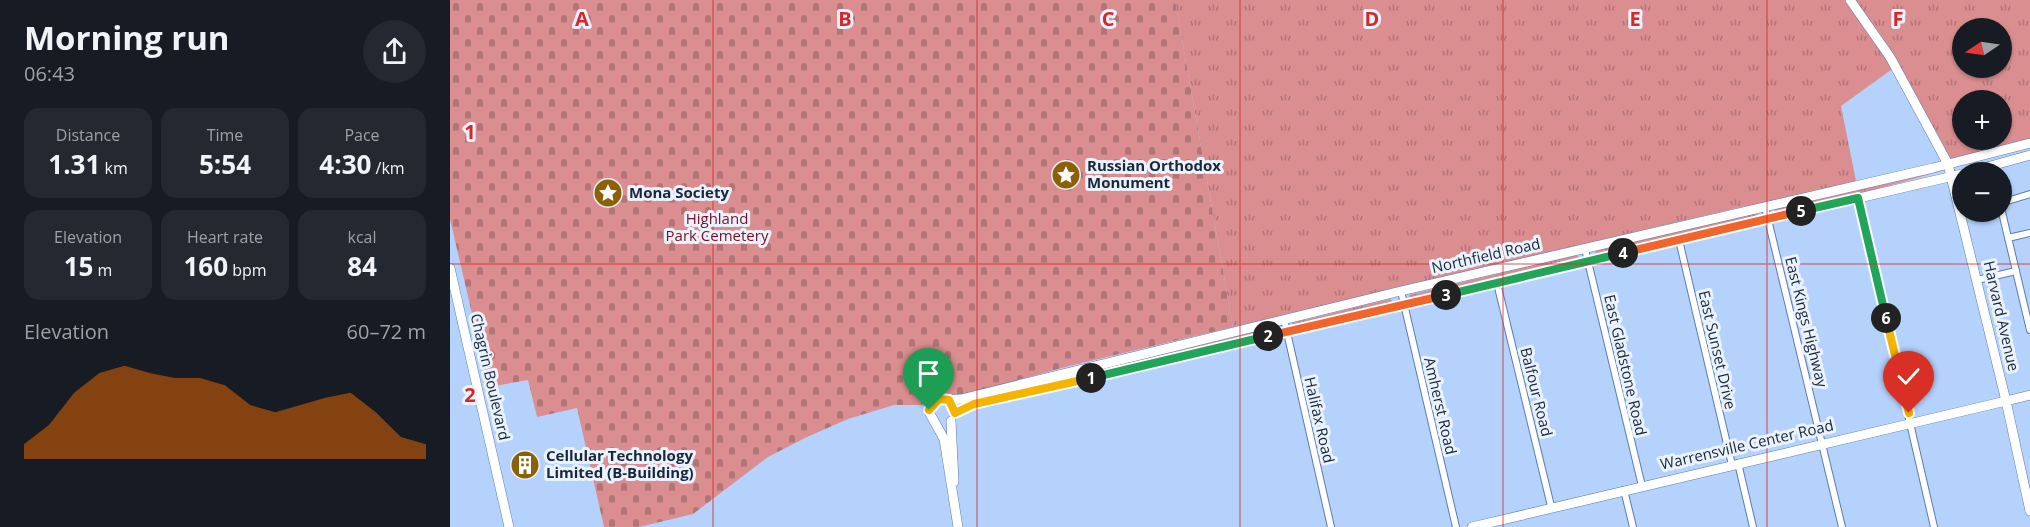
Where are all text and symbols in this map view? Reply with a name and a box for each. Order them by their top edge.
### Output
text: A [575,5,589,32]
text: B [838,5,852,32]
text: C [1102,5,1115,32]
text: D [1365,5,1379,32]
text: E [1629,5,1641,32]
text: F [1893,5,1903,32]
text: Morning run [24,15,230,60]
north arrow [1952,18,2012,78]
map controls [1952,18,2012,222]
button: share [363,20,426,83]
text: 06:43 [24,60,75,87]
button: + [1952,90,2012,150]
text: 1 [464,118,476,145]
text: Distance [56,124,120,146]
text: Time [207,124,243,146]
text: Pace [344,124,380,146]
text: 1.31 [48,146,100,182]
text: 5:54 [199,146,251,182]
text: 4:30 [319,146,371,182]
place label: Russian Orthodox Monument [1087,155,1221,192]
text: km [100,157,128,179]
text: /km [371,157,405,179]
place icon: Russian Orthodox Monument [1050,159,1082,191]
button: − [1952,162,2012,222]
place icon: Mona Society [592,177,624,209]
place label: Mona Society [629,182,729,202]
pin: 5 [1786,196,1816,226]
text: 5 [1796,200,1806,222]
park label: Highland Park Cemetery [666,208,769,245]
text: Elevation [54,226,122,248]
text: Heart rate [187,226,263,248]
text: kcal [348,226,377,248]
street label: Northfield Road [1429,233,1542,277]
pin: 4 [1608,238,1638,268]
text: 4 [1618,242,1628,264]
text: 15 [64,248,93,284]
text: 160 [183,248,228,284]
text: 84 [347,248,377,284]
street label: East Kings Highway [1781,254,1833,390]
text: m [93,259,112,281]
text: bpm [228,259,267,281]
street label: Harvard Avenue [1980,259,2024,373]
pin: 3 [1431,280,1461,310]
text: 3 [1441,284,1451,306]
street label: East Sunset Drive [1695,288,1741,411]
street label: East Gladstone Road [1600,292,1652,437]
pin: 6 [1871,303,1901,333]
text: 6 [1881,307,1891,329]
street label: Chagrin Boulevard [467,311,515,442]
text: Elevation [24,318,109,345]
text: 60–72 m [347,318,426,345]
pin: 2 [1253,321,1283,351]
text: 2 [1263,325,1273,347]
street label: Balfour Road [1516,345,1558,438]
pin [903,348,954,410]
pin [1883,351,1934,413]
street label: Amherst Road [1420,355,1462,456]
icon: arrive [912,357,945,390]
icon: check [1892,360,1925,393]
pin: 1 [1076,363,1106,393]
text: 1 [1086,367,1096,389]
street label: Halifax Road [1300,375,1340,465]
text: 2 [464,381,476,408]
street label: Warrensville Center Road [1658,414,1835,474]
place label: Cellular Technology Limited (B-Building) [546,445,694,482]
building icon: Cellular Technology Limited (B-Building) [509,449,541,481]

